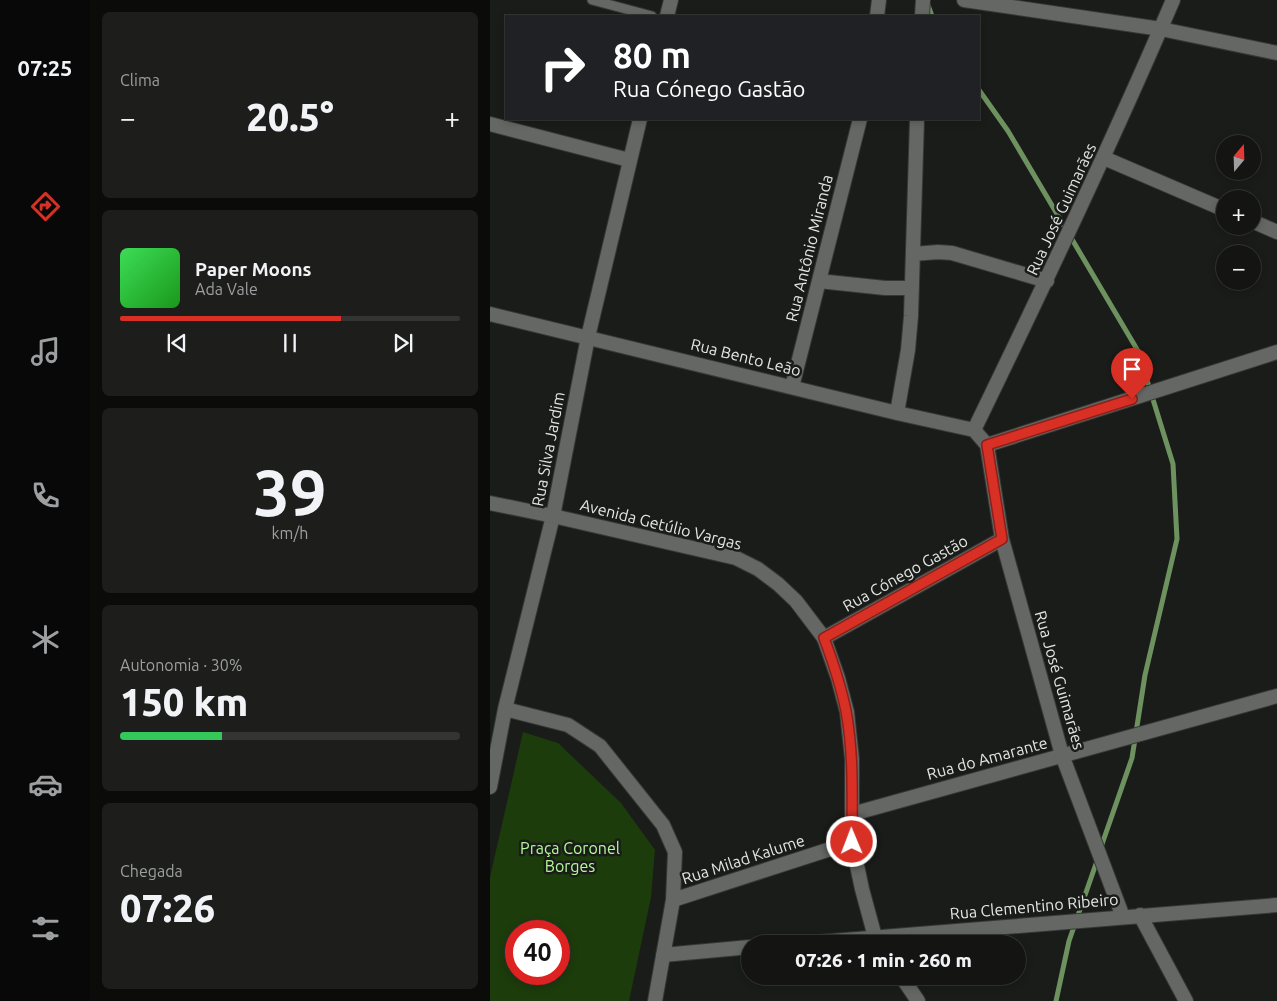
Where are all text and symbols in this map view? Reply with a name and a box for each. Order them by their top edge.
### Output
icon: right [530,35,595,100]
text: 80 m [613,35,691,75]
text: 07:25 [17,55,73,80]
text: Clima [120,71,160,89]
text: Rua Cónego Gastão [613,76,805,101]
text: 20.5° [246,96,334,138]
text: − [120,102,136,133]
text: + [444,102,460,133]
north arrow [1216,135,1261,180]
map controls [1216,135,1261,290]
street label: Rua José Guimarães [1023,140,1099,278]
street label: Rua Antônio Miranda [782,173,836,323]
icon: directions [28,189,63,224]
button: + [1216,190,1261,235]
button: − [1216,245,1261,290]
text: Paper Moons [195,258,312,280]
text: Ada Vale [195,280,258,298]
icon: previous [163,329,191,357]
icon: pause [276,329,304,357]
icon: next [389,329,417,357]
icon: music [28,334,63,369]
street label: Rua Bento Leão [689,335,803,379]
pin [1111,348,1153,399]
icon: arrive [1118,355,1146,383]
street label: Rua Silva Jardim [528,390,568,508]
text: 39 [253,455,327,528]
icon: phone [28,478,63,513]
street label: Avenida Getúlio Vargas [578,495,744,553]
text: km/h [272,524,308,542]
street label: Rua Cónego Gastão [839,531,971,615]
street label: Rua José Guimarães [1032,609,1088,751]
icon: climate [28,622,63,657]
text: Autonomia · 30% [120,656,242,674]
text: 150 km [120,681,248,723]
street label: Rua do Amarante [925,733,1049,783]
icon: car [28,767,63,802]
position arrow [825,815,877,867]
street label: Rua Milad Kalume [679,831,807,887]
park label: Praça Coronel Borges [520,839,620,875]
text: Chegada [120,862,183,880]
text: 07:26 [120,887,215,929]
street label: Rua Clementino Ribeiro [949,890,1119,922]
icon: filters [28,911,63,946]
speed limit sign: 40 [505,920,570,985]
text: 07:26 · 1 min · 260 m [795,949,972,971]

